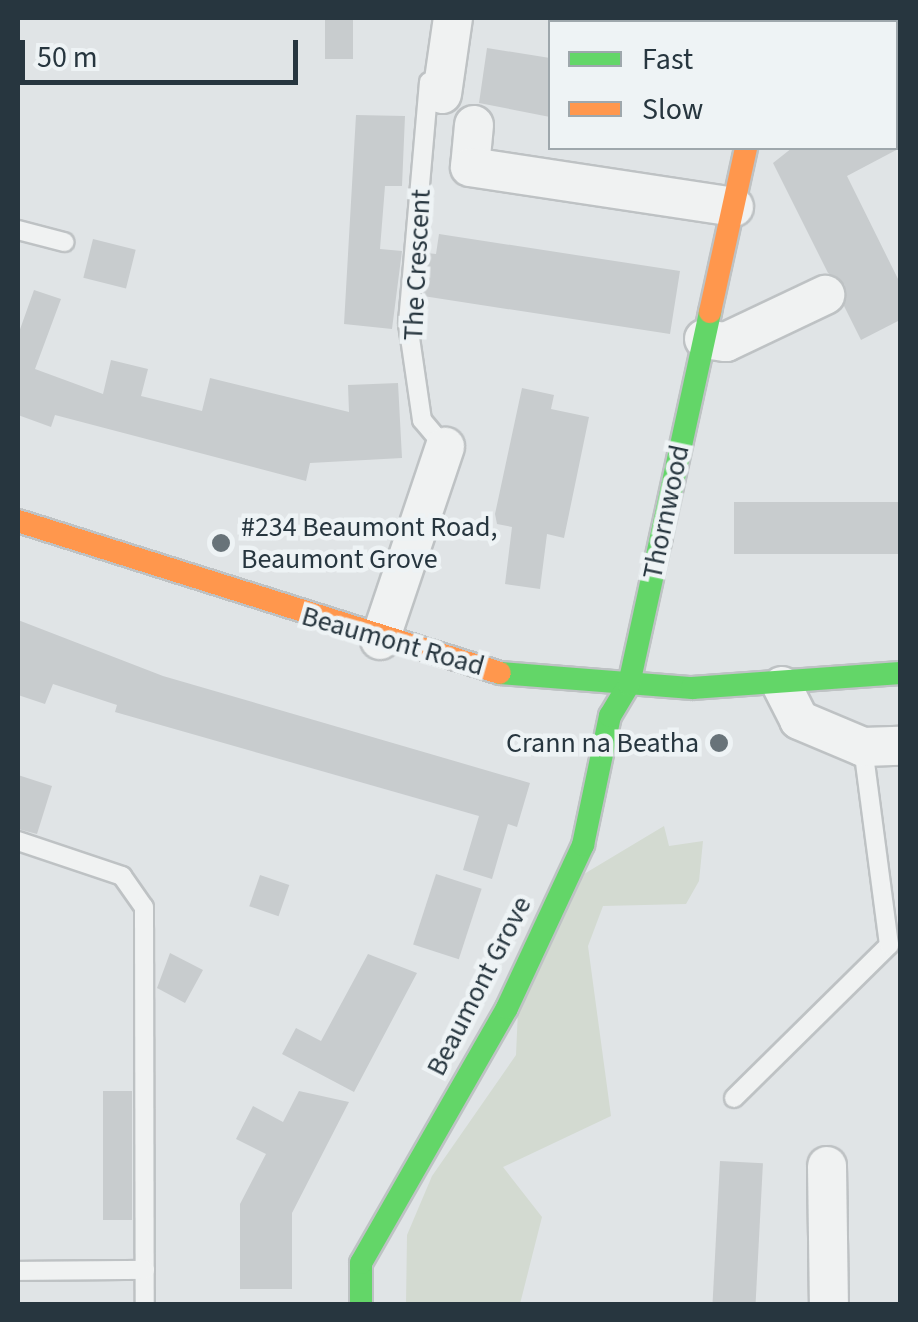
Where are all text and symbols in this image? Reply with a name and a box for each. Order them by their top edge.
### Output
scale bar [25,20,302,82]
legend [548,20,898,150]
text: 50 m [37,36,98,79]
text: Fast [642,38,693,81]
text: Slow [642,88,703,131]
street label: The Crescent [396,188,438,342]
street label: Thornwood [635,442,697,582]
place label: #234 Beaumont Road, Beaumont Grove [241,510,497,576]
marker: #234 Beaumont Road, Beaumont Grove [210,532,232,554]
street label: Beaumont Road [298,599,488,683]
place label: Crann na Beatha [506,726,699,760]
marker: Crann na Beatha [708,732,730,754]
street label: Beaumont Grove [419,891,539,1081]

